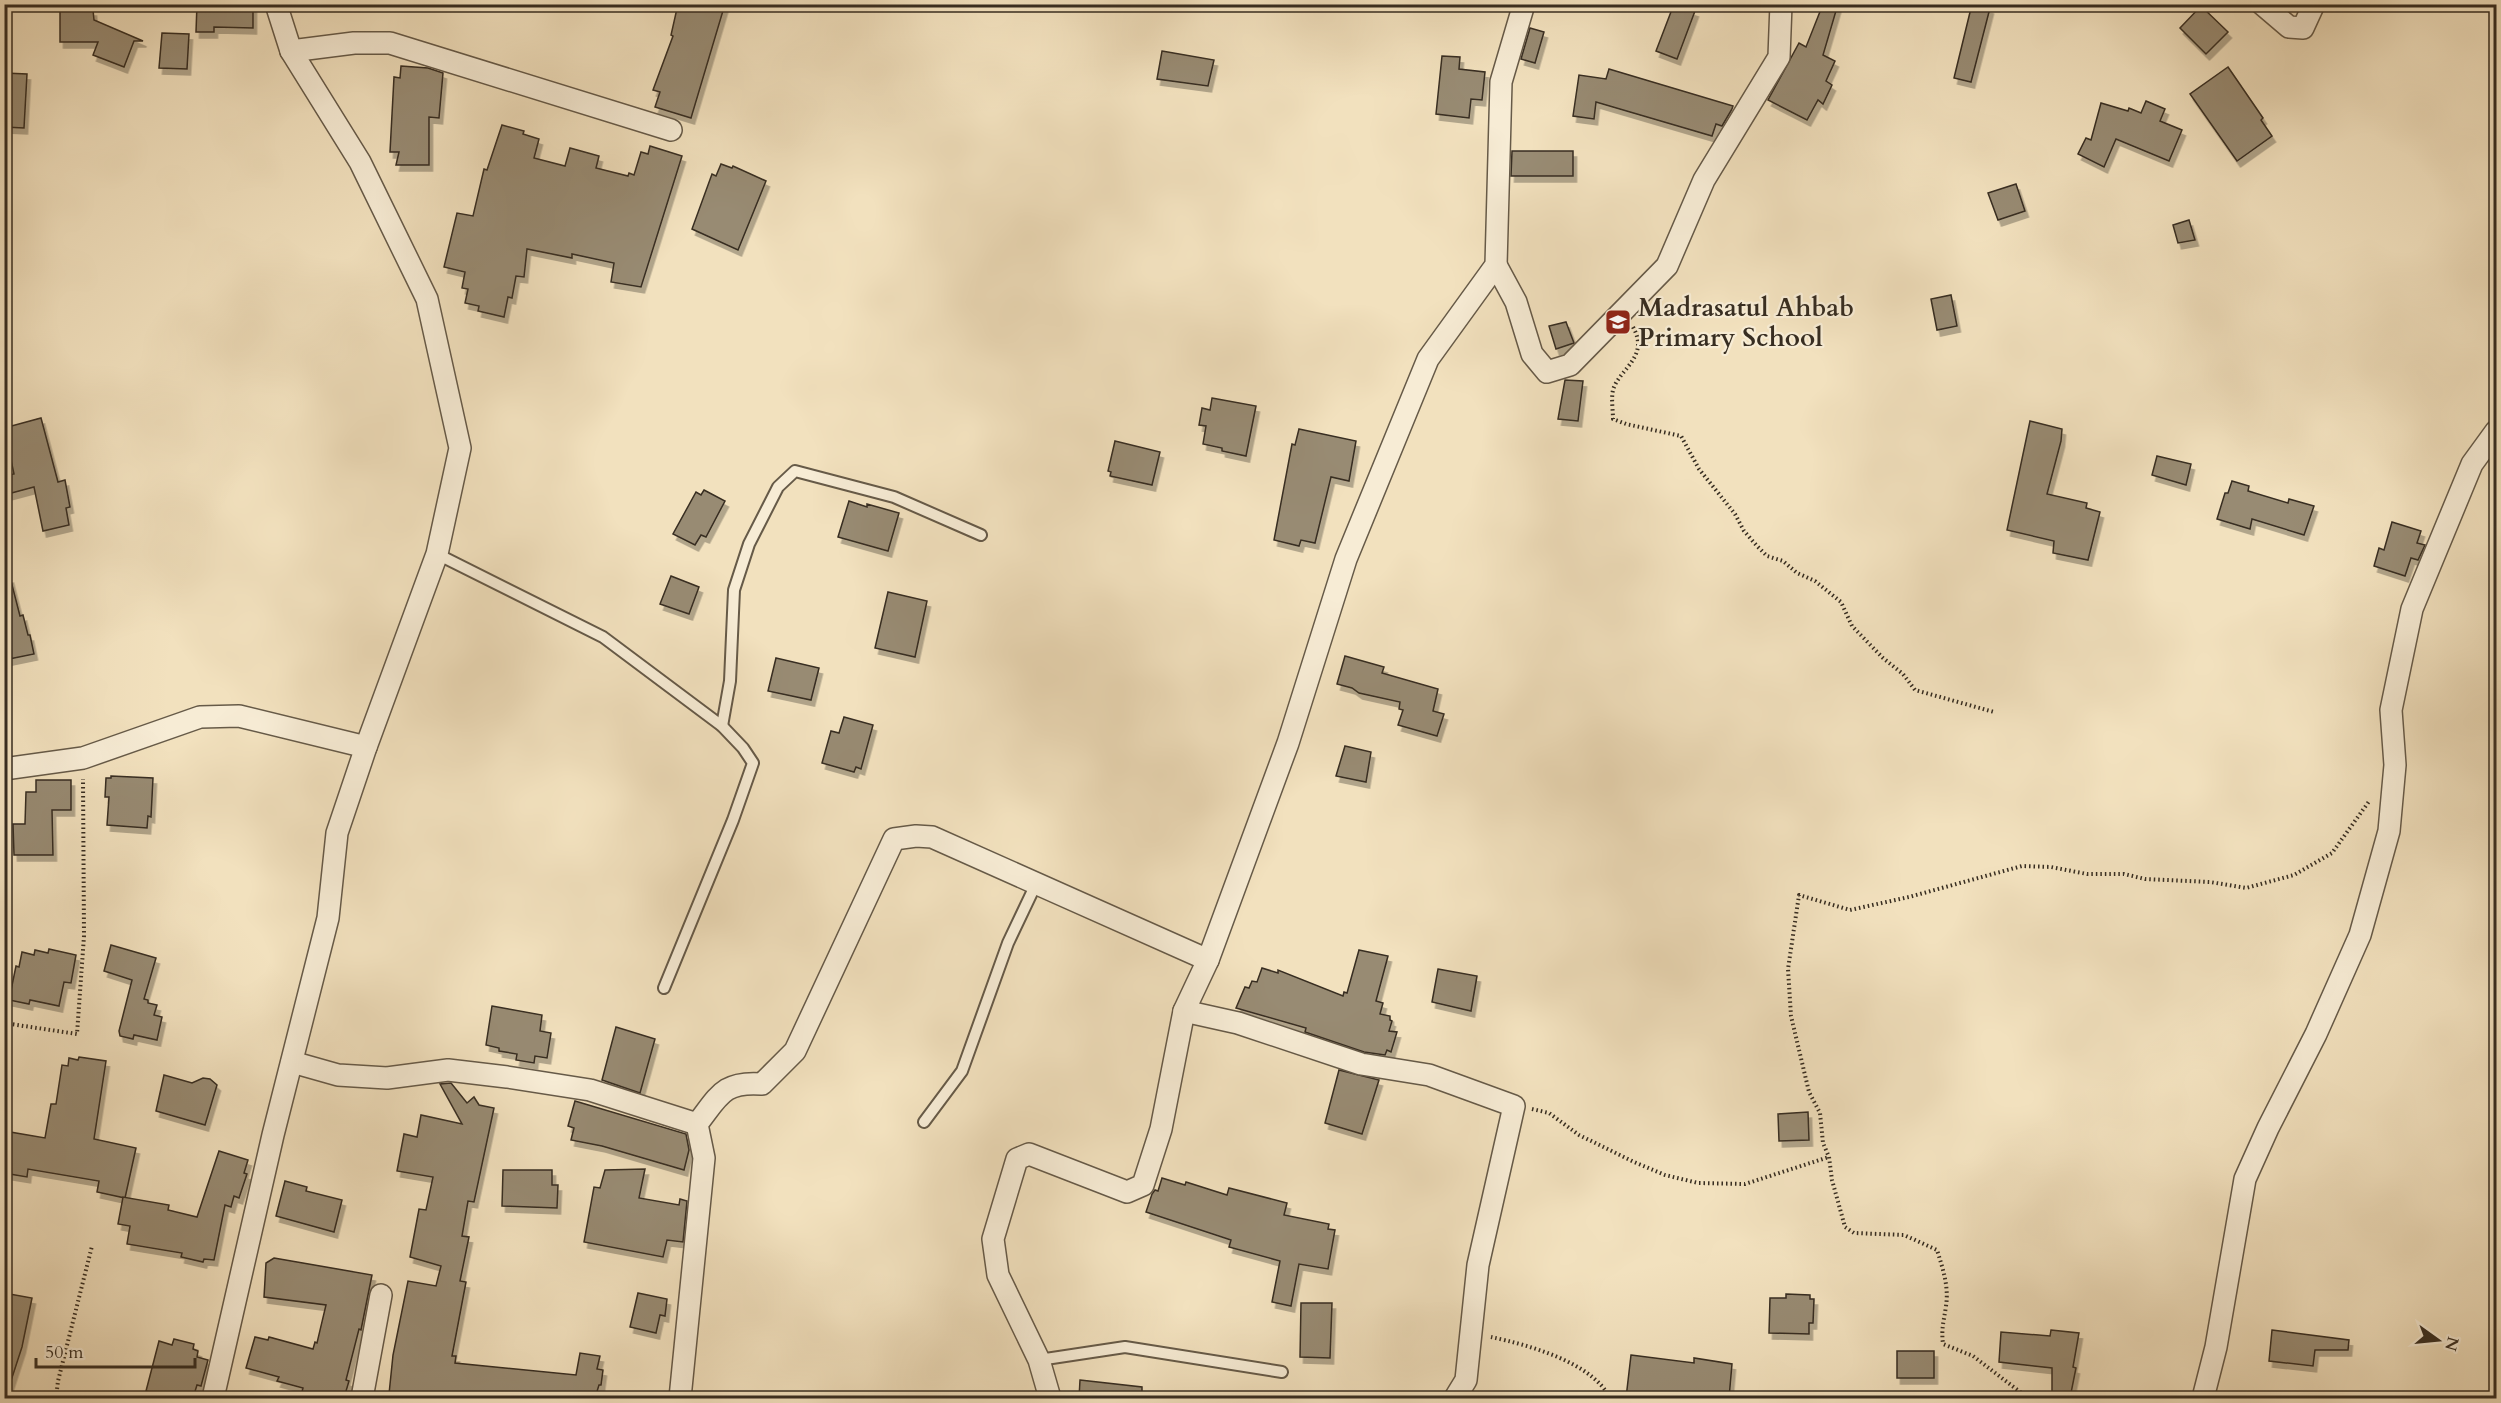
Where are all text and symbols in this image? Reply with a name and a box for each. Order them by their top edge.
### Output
place label: Madrasatul Ahbab Primary School [1638,290,1854,355]
school or university icon: Madrasatul Ahbab Primary School [1603,307,1633,337]
north arrow [2408,1310,2468,1370]
scale bar [36,1331,195,1369]
text: N [2439,1334,2464,1353]
text: 50 m [45,1340,84,1365]

